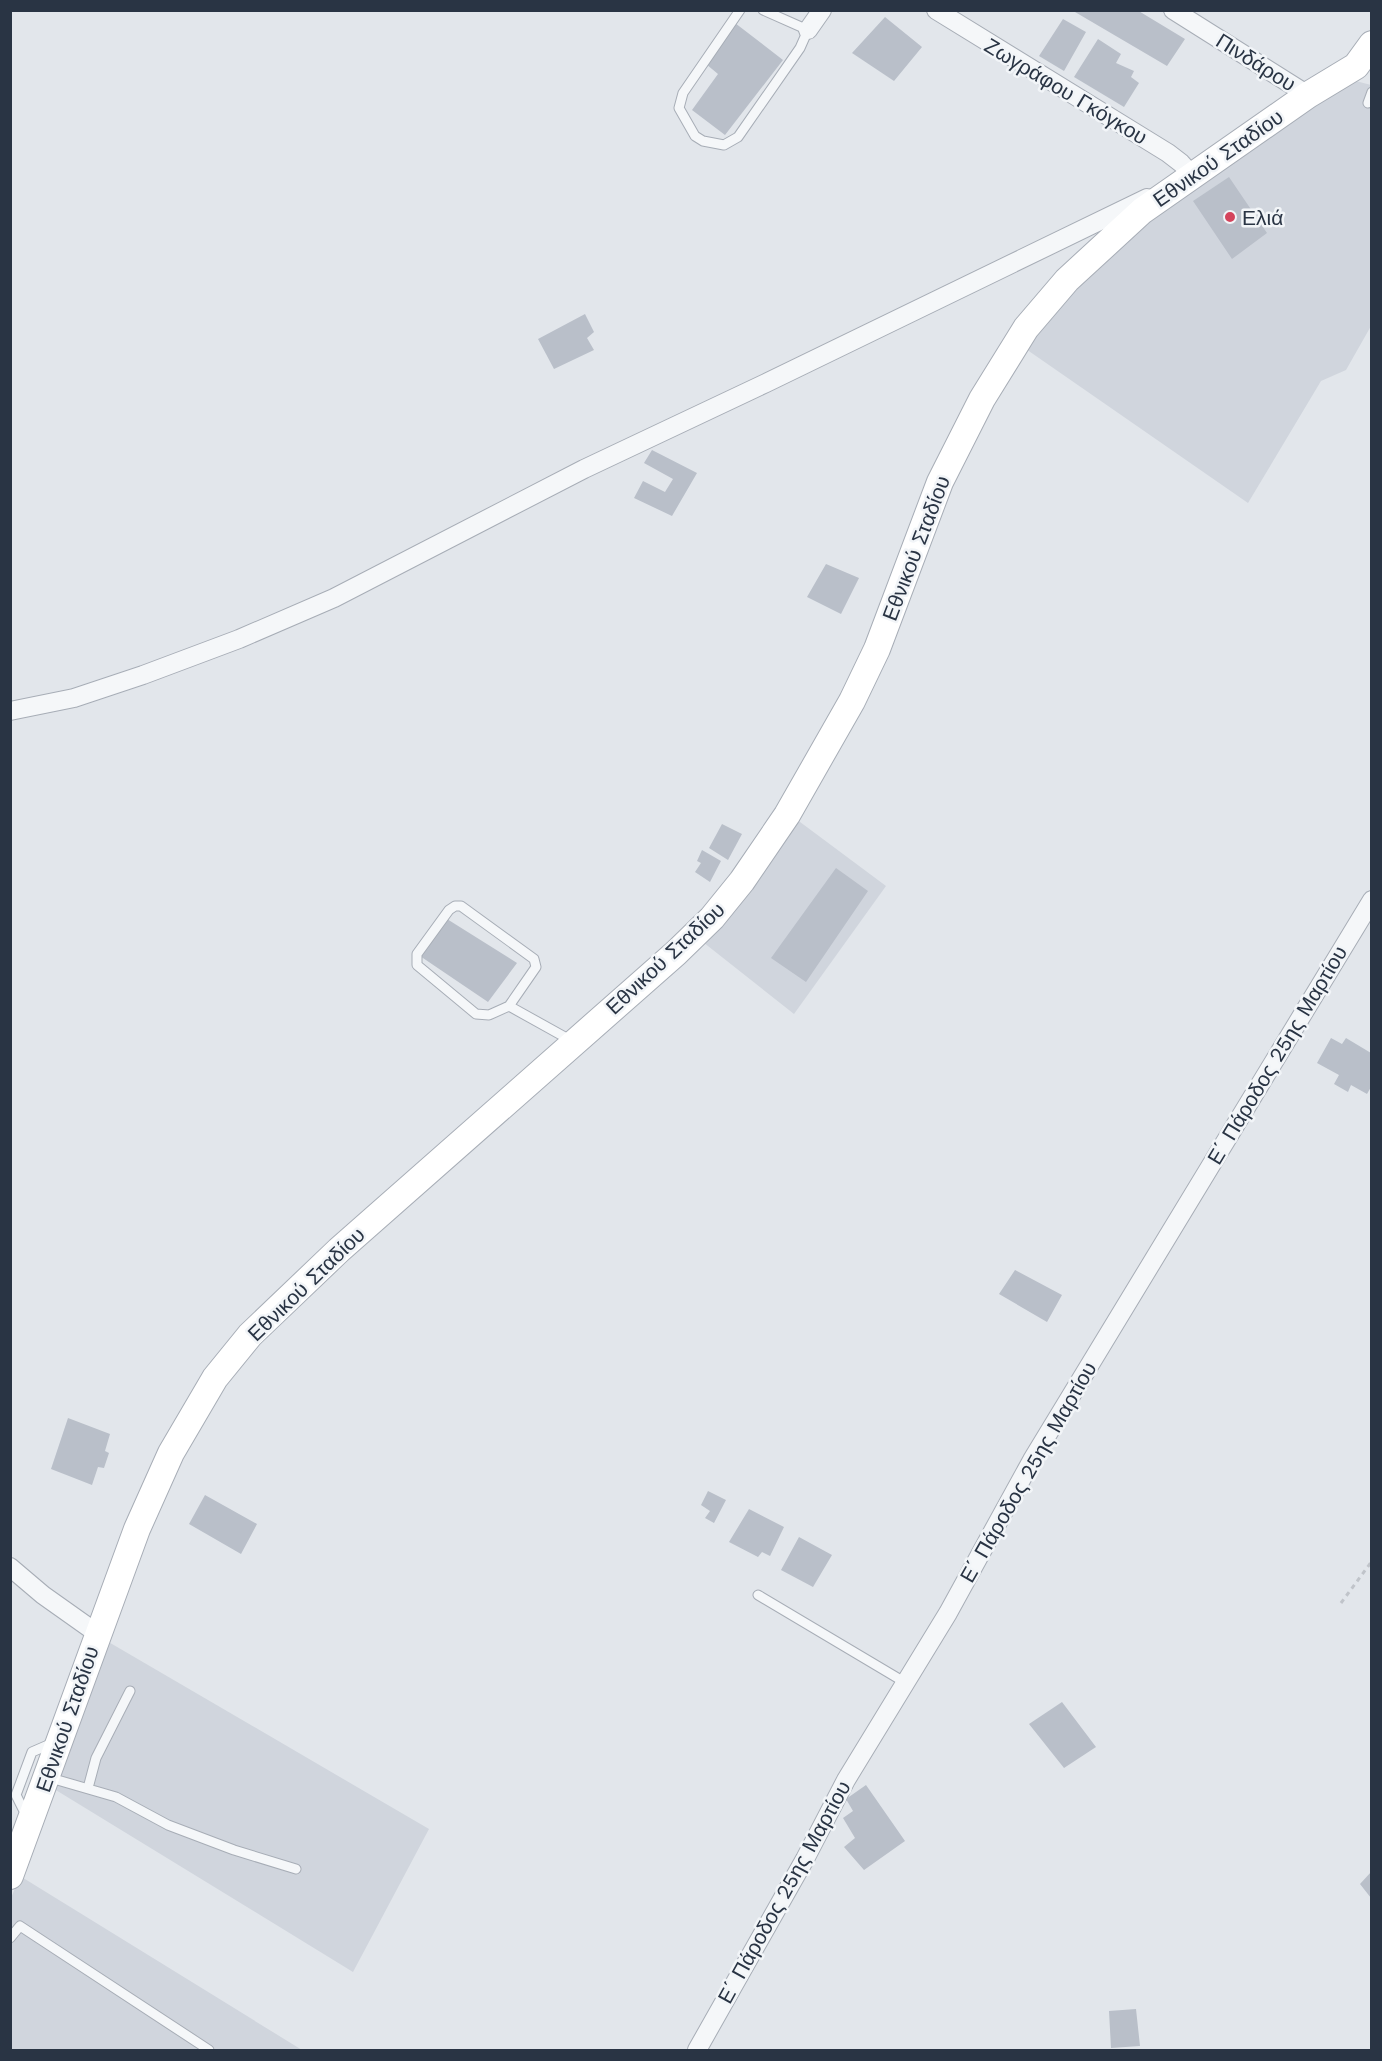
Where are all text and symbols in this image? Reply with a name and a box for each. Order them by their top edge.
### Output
street label: Πινδάρου [1212,28,1300,96]
street label: Ζωγράφου Γκόγκου [980,33,1152,149]
street label: Εθνικού Σταδίου [1148,104,1288,212]
place label: Ελιά [1242,205,1283,230]
marker: Ελιά [1223,210,1237,224]
street label: Εθνικού Σταδίου [877,472,955,624]
street label: Εθνικού Σταδίου [601,897,729,1019]
street label: Ε΄ Πάροδος 25ης Μαρτίου [1202,941,1352,1169]
street label: Εθνικού Σταδίου [242,1222,370,1346]
street label: Ε΄ Πάροδος 25ης Μαρτίου [955,1357,1101,1587]
street label: Εθνικού Σταδίου [30,1643,104,1795]
street label: Ε΄ Πάροδος 25ης Μαρτίου [712,1776,856,2008]

